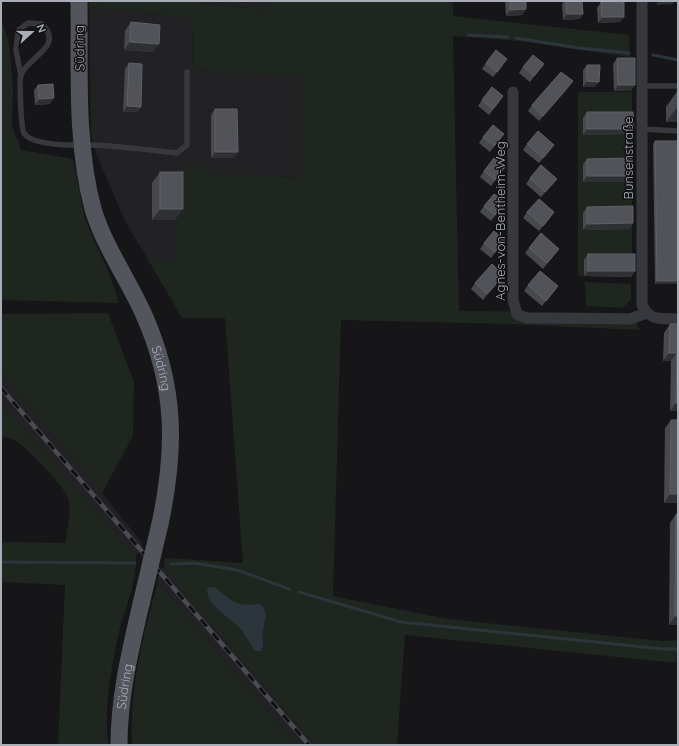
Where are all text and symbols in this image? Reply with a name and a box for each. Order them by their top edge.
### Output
north arrow [12,12,52,52]
text: N [33,22,49,35]
street label: Südring [71,25,87,71]
street label: Bunsenstraße [620,117,636,199]
street label: Agnes-von-Bentheim-Weg [492,141,508,301]
street label: Südring [148,344,175,392]
street label: Südring [113,662,136,710]

